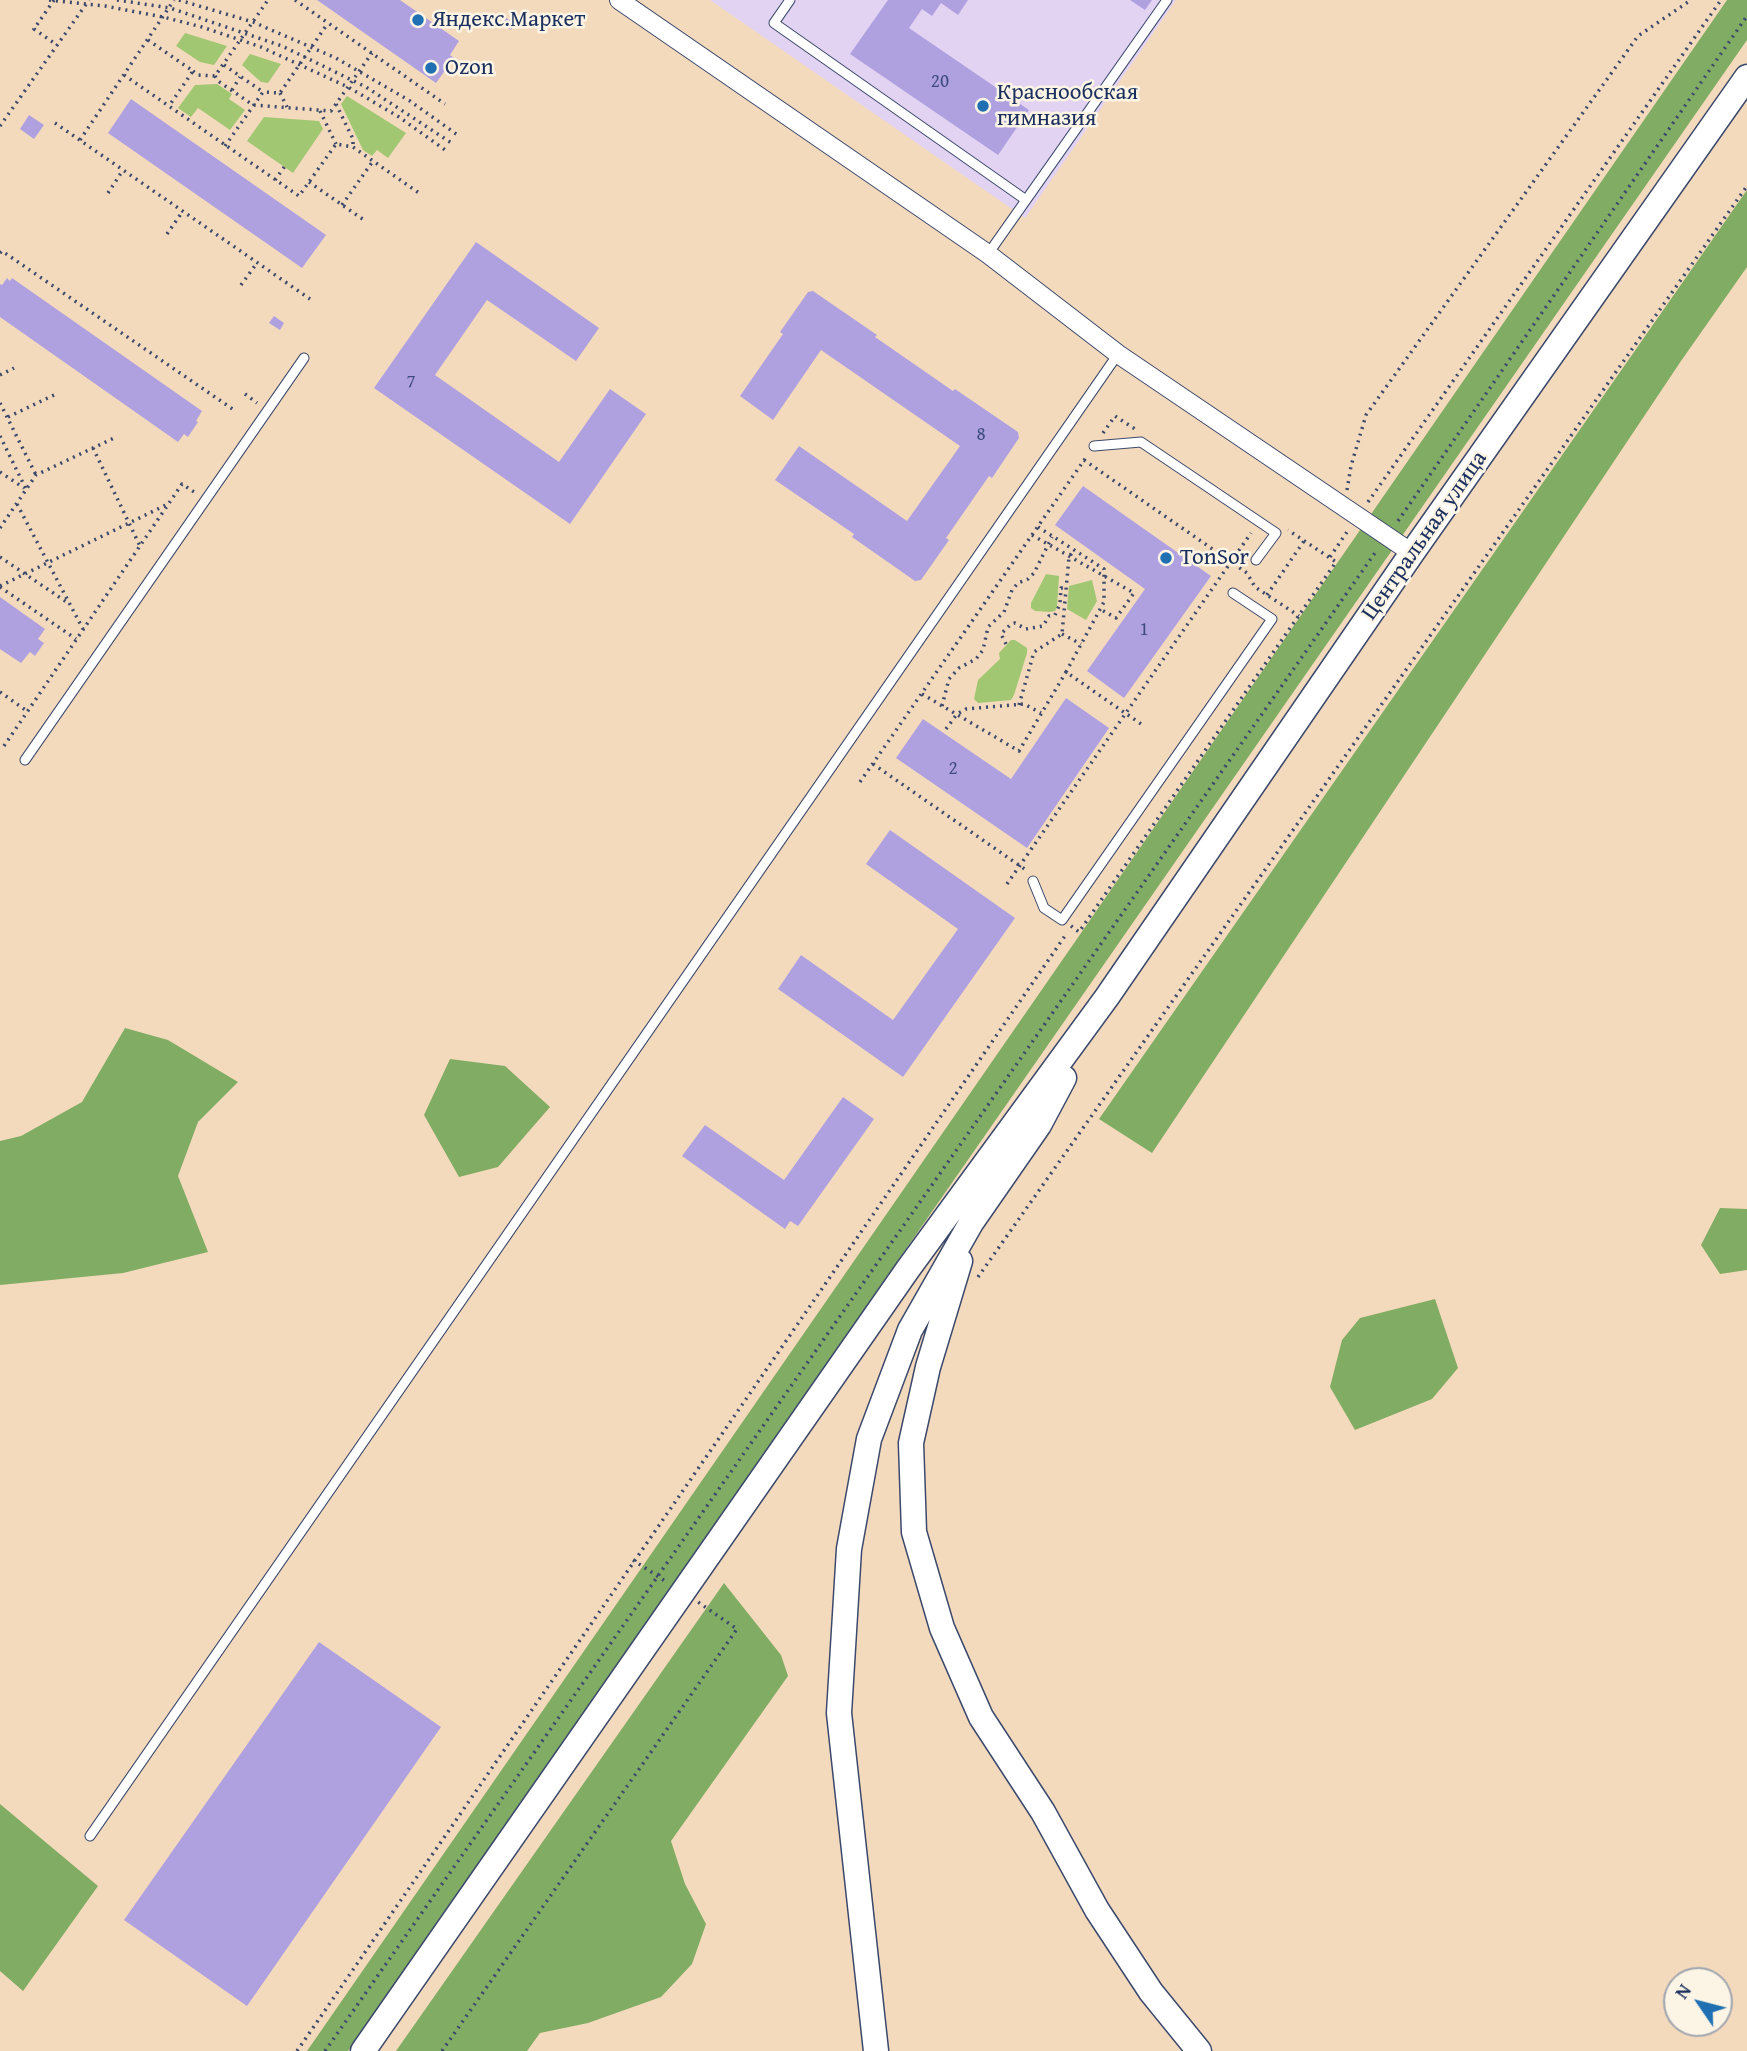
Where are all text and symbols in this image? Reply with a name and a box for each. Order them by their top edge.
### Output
place label: Яндекс.Маркет [432,6,585,34]
marker: Яндекс.Маркет [410,12,426,28]
place label: Ozon [445,54,494,82]
marker: Ozon [423,60,439,76]
house number: 20 [931,71,949,93]
place label: Краснообская гимназия [997,79,1138,133]
marker: Краснообская гимназия [975,98,991,114]
house number: 7 [406,371,416,393]
house number: 8 [976,424,986,446]
street label: Центральная улица [1356,446,1494,626]
place label: TonSor [1180,544,1249,572]
marker: TonSor [1158,550,1174,566]
house number: 1 [1139,619,1149,641]
house number: 2 [948,758,958,780]
north arrow [1663,1967,1733,2037]
text: N [1667,1978,1698,2004]

